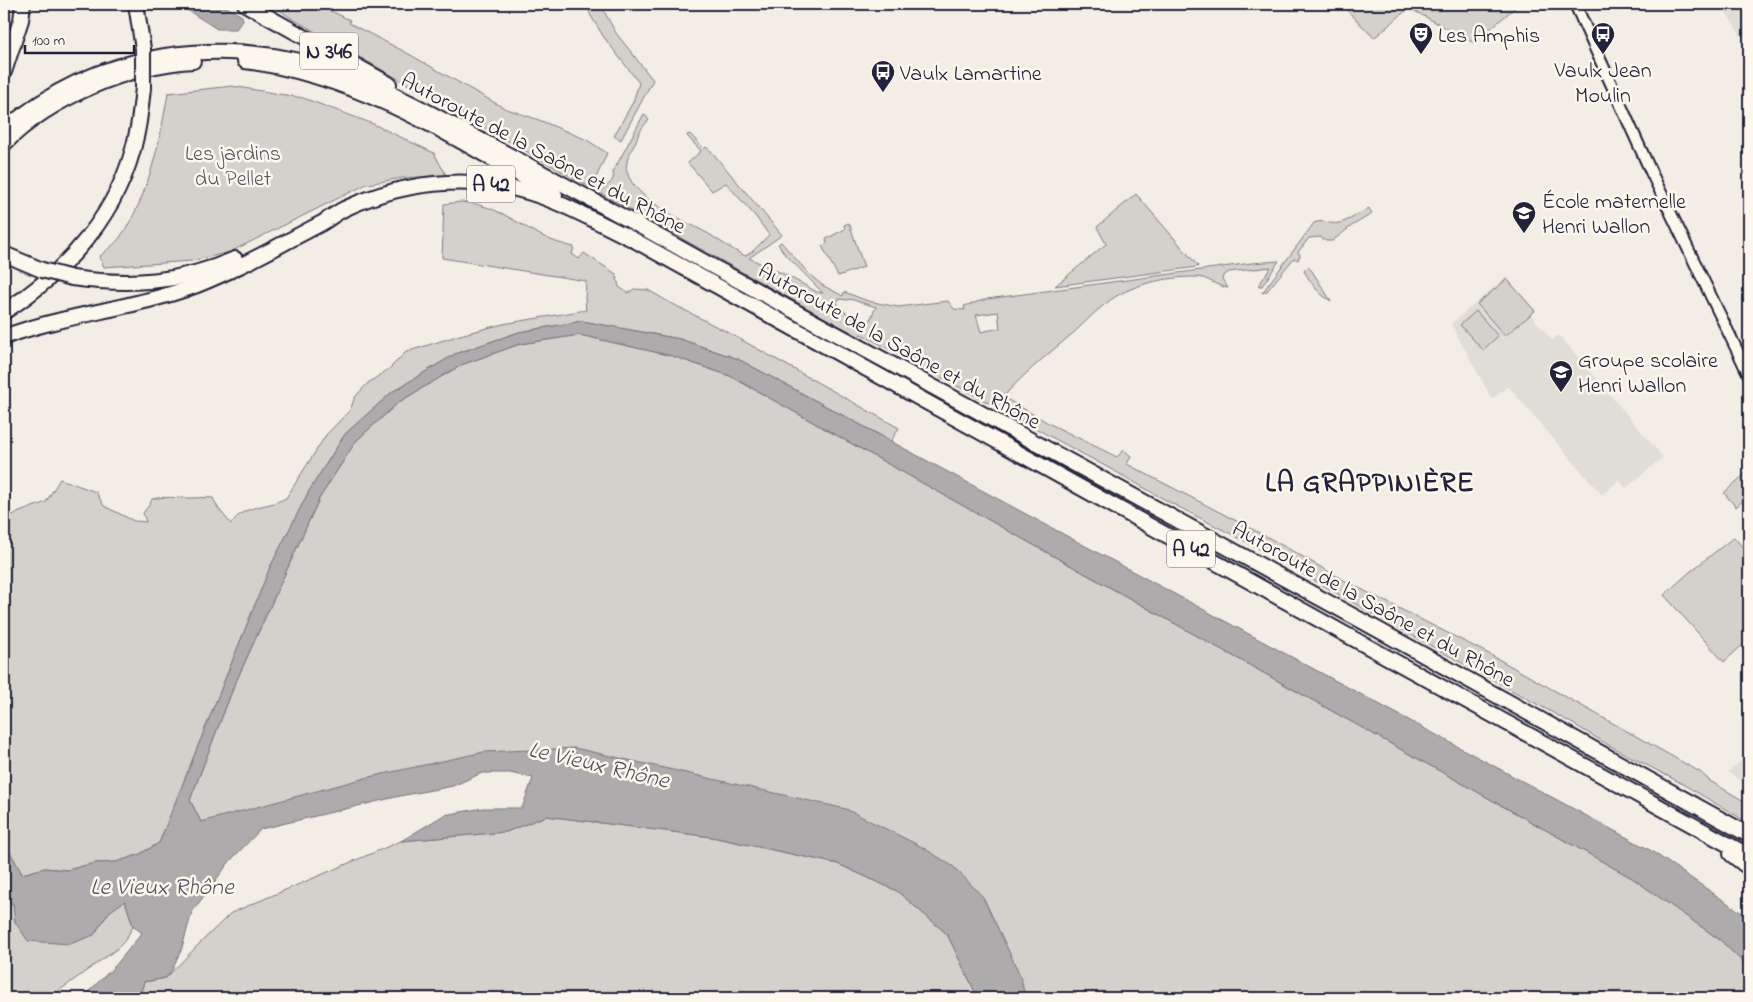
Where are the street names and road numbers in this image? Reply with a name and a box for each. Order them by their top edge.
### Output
road number: N 346 [300,32,358,70]
street label: Autoroute de la Saône et du Rhône [394,66,691,244]
road number: A 42 [467,165,515,202]
street label: Autoroute de la Saône et du Rhône [751,256,1046,439]
street label: Autoroute de la Saône et du Rhône [1225,514,1520,697]
road number: A 42 [1167,530,1215,568]

